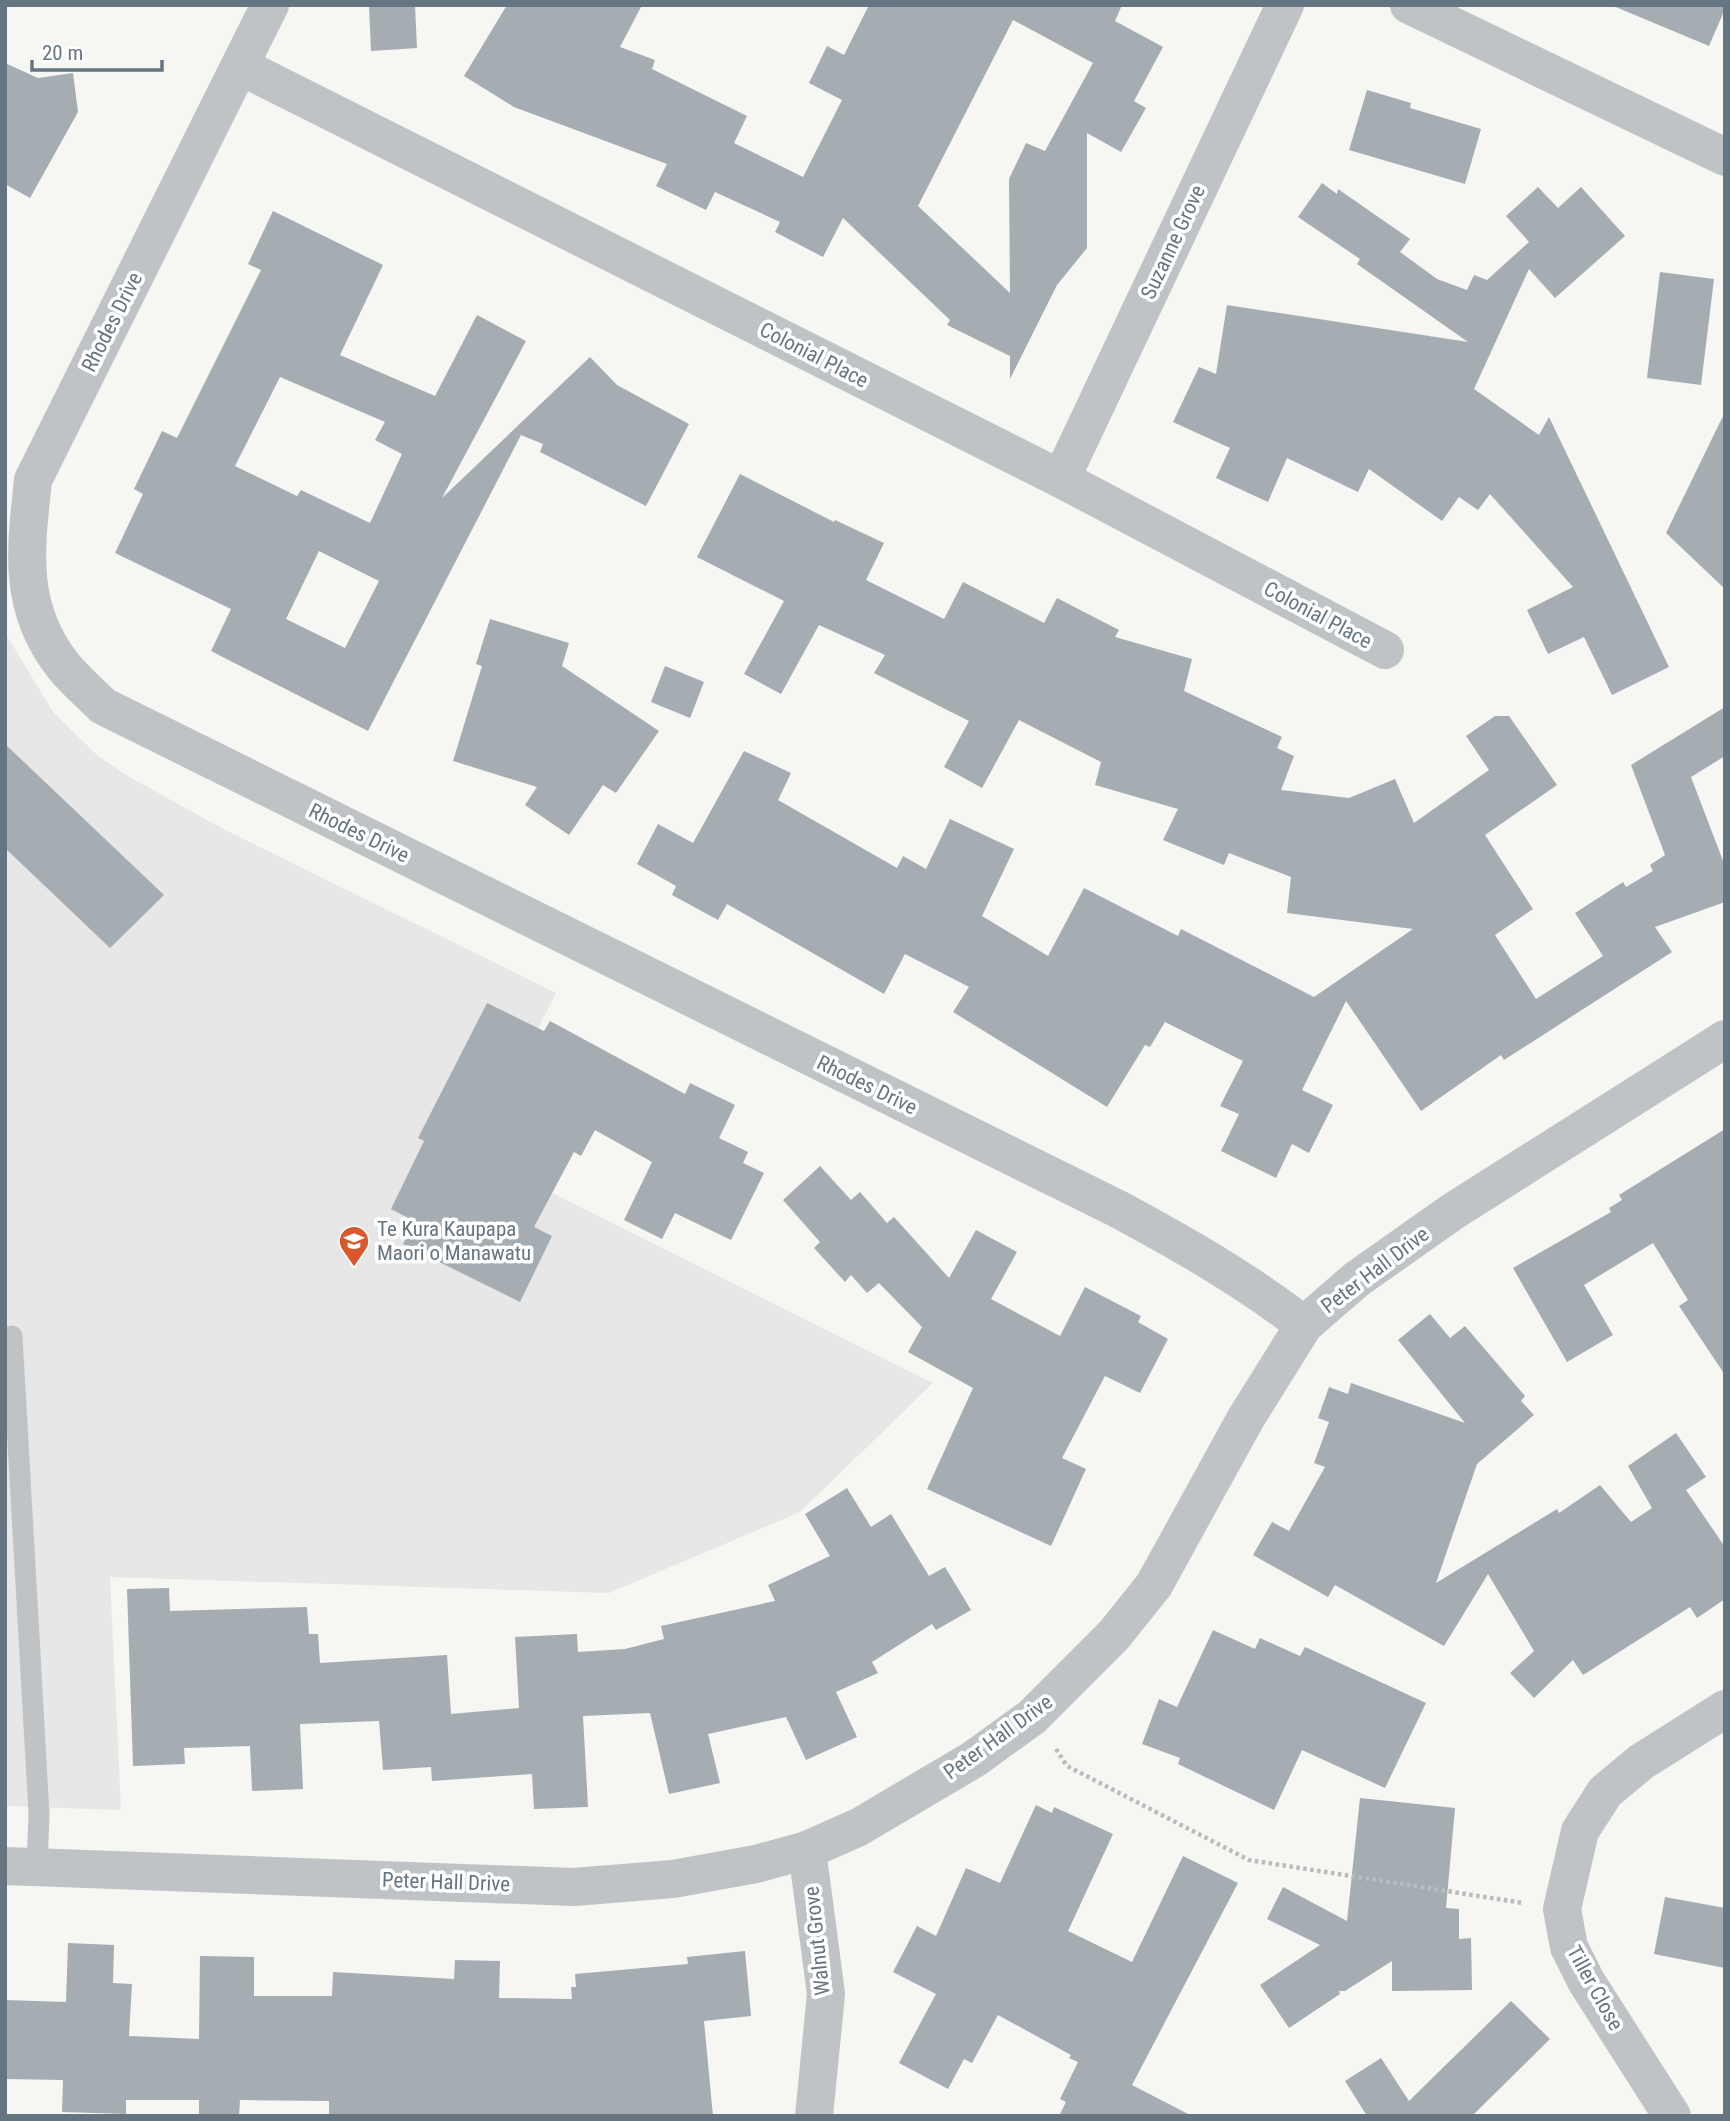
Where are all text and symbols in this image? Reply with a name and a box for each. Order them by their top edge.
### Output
scale bar [32,28,161,72]
text: 20 m [42,41,83,65]
street label: Suzanne Grove [1136,181,1210,303]
street label: Rhodes Drive [77,268,147,376]
street label: Colonial Place [756,317,872,393]
street label: Colonial Place [1260,577,1376,653]
street label: Rhodes Drive [305,798,413,868]
street label: Rhodes Drive [813,1050,921,1120]
place label: Te Kura Kaupapa Maori o Manawatu [377,1217,531,1265]
street label: Peter Hall Drive [1317,1222,1433,1318]
school or university icon: Te Kura Kaupapa Maori o Manawatu [337,1224,371,1268]
street label: Peter Hall Drive [939,1690,1057,1784]
street label: Peter Hall Drive [382,1868,511,1896]
street label: Walnut Grove [799,1885,835,1997]
street label: Tiller Close [1562,1941,1628,2035]

